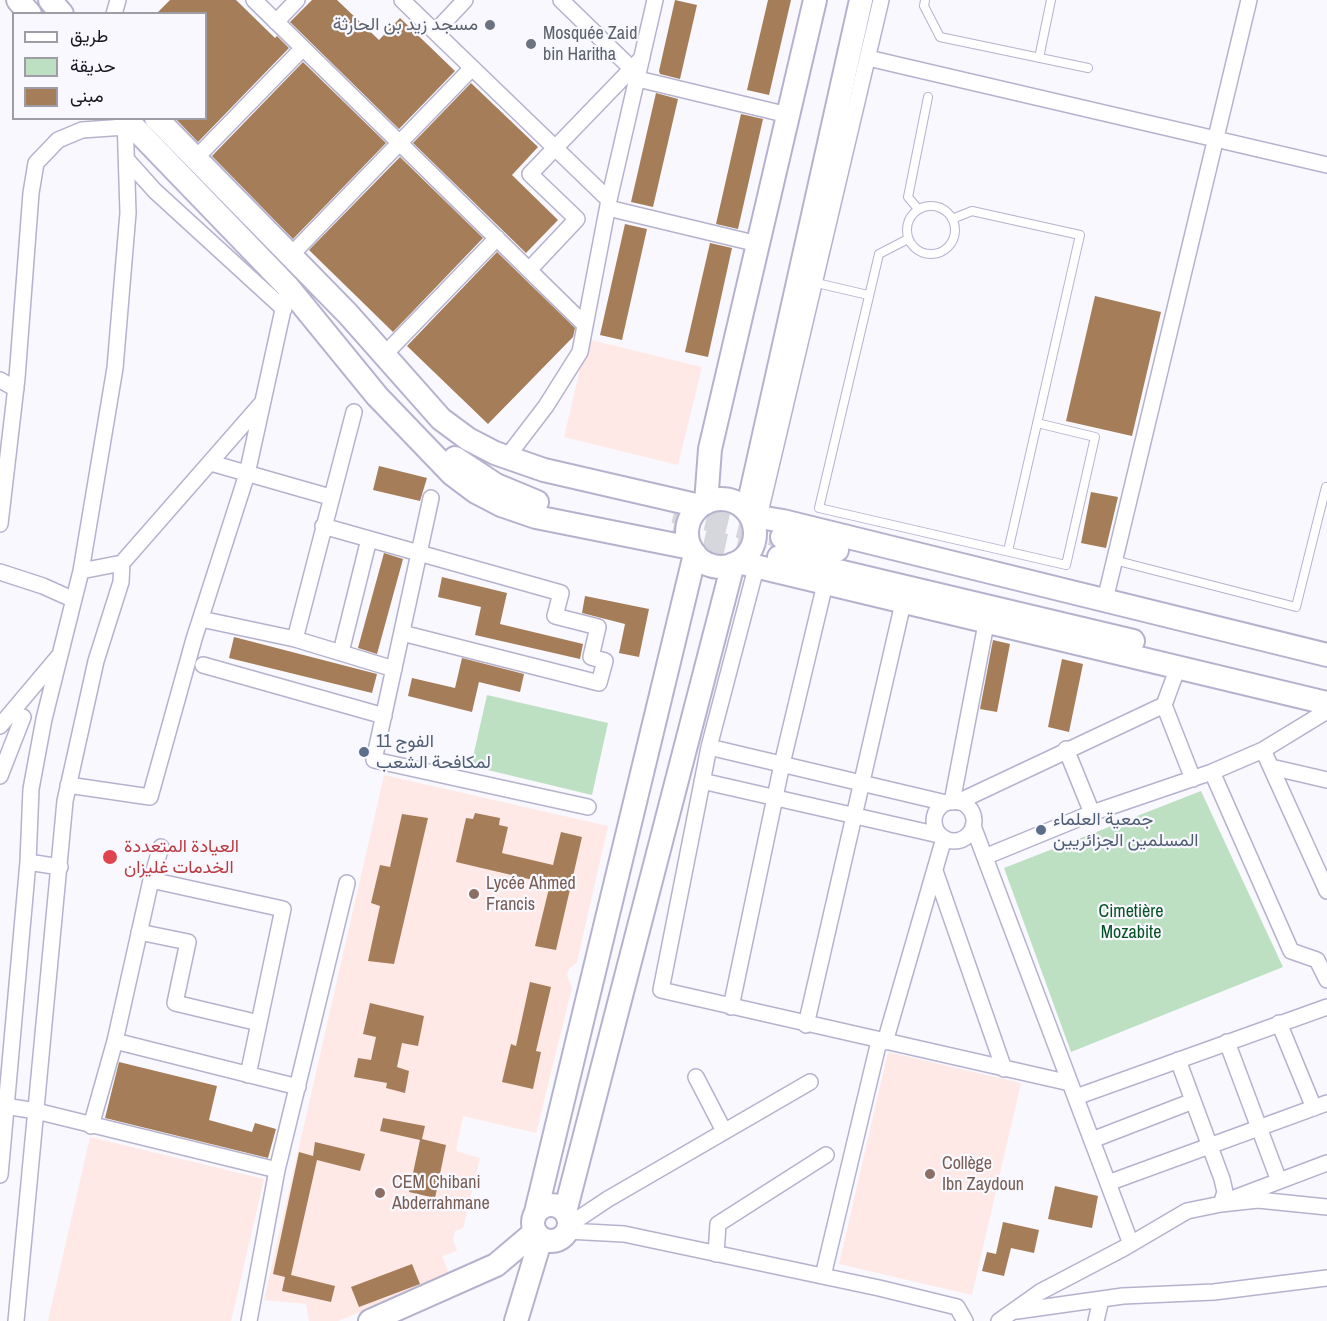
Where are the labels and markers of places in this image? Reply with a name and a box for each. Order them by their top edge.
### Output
place label: مسجد زيد بن الحارثة [333,14,478,36]
marker: مسجد زيد بن الحارثة [483,18,497,32]
place label: Mosquée Zaid bin Haritha [543,23,637,66]
marker: Mosquée Zaid bin Haritha [524,37,538,51]
place label: الفوج 11 لمكافحة الشعب [376,731,491,774]
marker: الفوج 11 لمكافحة الشعب [357,745,371,759]
place label: جمعية العلماء المسلمين الجزائريين [1053,809,1198,852]
marker: جمعية العلماء المسلمين الجزائريين [1034,823,1048,837]
place label: العيادة المتعددة الخدمات غليزان [124,836,239,878]
marker: العيادة المتعددة الخدمات غليزان [101,848,119,866]
place label: Lycée Ahmed Francis [486,873,576,916]
marker: Lycée Ahmed Francis [467,887,481,901]
place label: Collège Ibn Zaydoun [942,1153,1024,1196]
marker: Collège Ibn Zaydoun [923,1167,937,1181]
place label: CEM Chibani Abderrahmane [392,1172,490,1214]
marker: CEM Chibani Abderrahmane [373,1186,387,1200]

